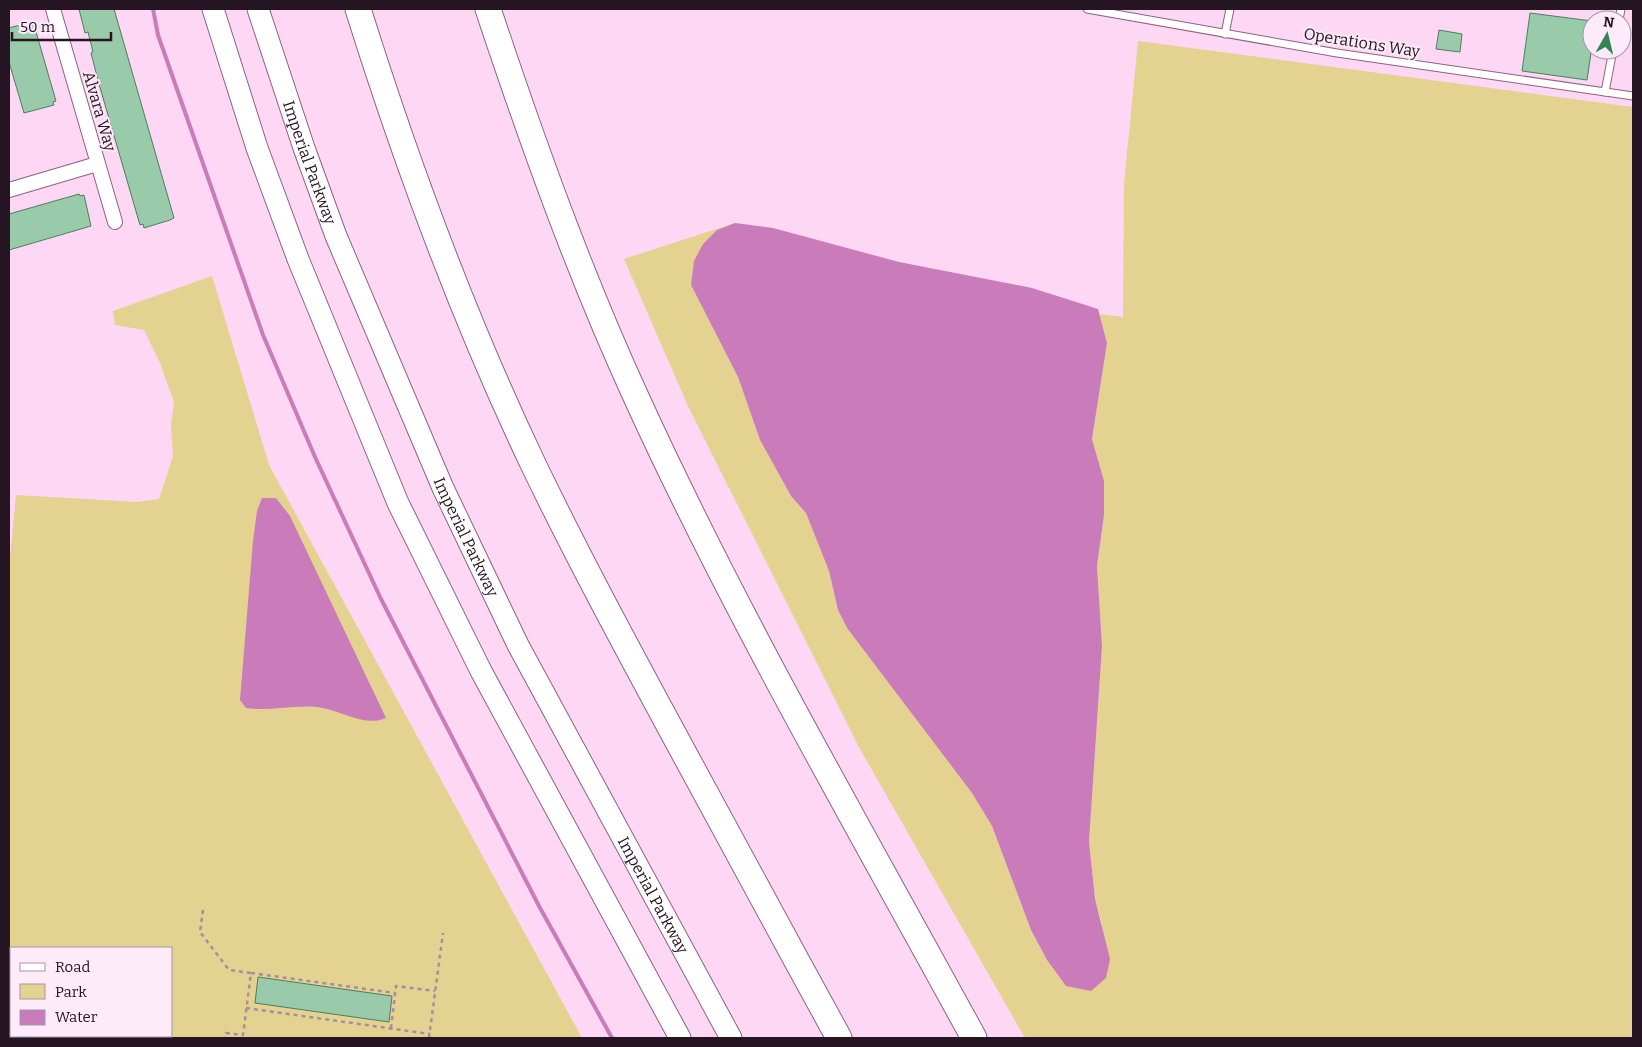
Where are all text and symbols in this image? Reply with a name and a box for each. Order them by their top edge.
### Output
scale bar [12,10,111,42]
north arrow [1582,10,1632,60]
text: N [1602,13,1615,32]
text: 50 m [20,18,56,36]
street label: Operations Way [1302,24,1422,61]
street label: Alvara Way [79,69,120,154]
street label: Imperial Parkway [279,98,340,228]
street label: Imperial Parkway [430,475,503,600]
street label: Imperial Parkway [614,833,693,957]
legend [10,947,172,1037]
text: Road [55,958,90,976]
text: Park [55,983,87,1001]
text: Water [55,1008,98,1026]

